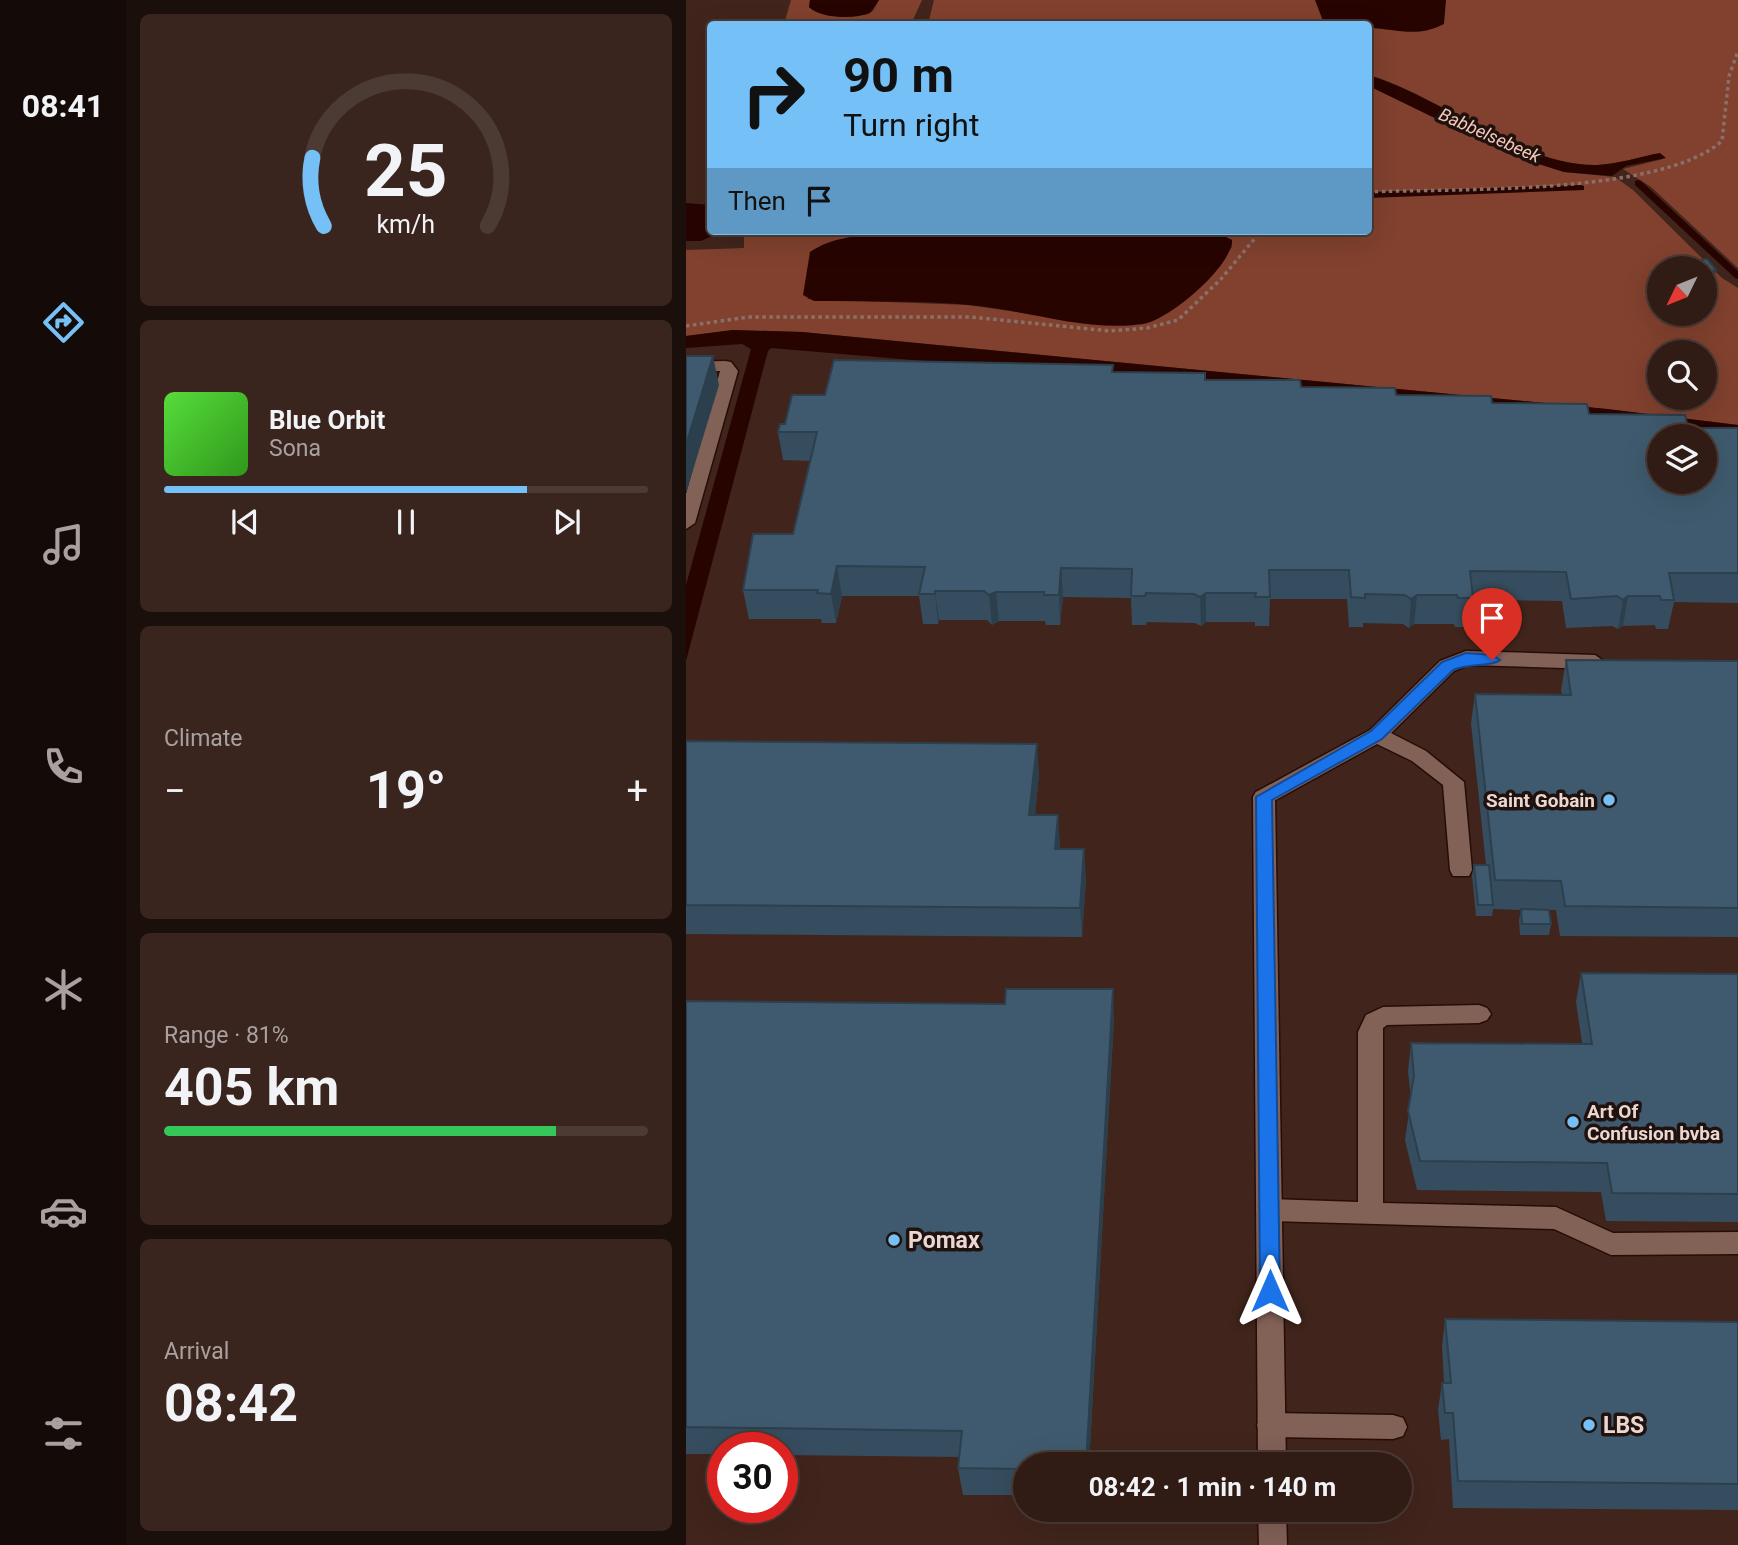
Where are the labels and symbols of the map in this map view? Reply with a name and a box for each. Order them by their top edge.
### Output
water label: Babbelsebeek [1436,103,1545,167]
north arrow [1647,256,1717,326]
pin [1462,588,1522,660]
place label: Saint Gobain [1486,789,1595,812]
marker: Saint Gobain [1601,792,1617,808]
place label: Art Of Confusion bvba [1587,1100,1720,1145]
marker: Art Of Confusion bvba [1565,1114,1581,1130]
place label: Pomax [908,1227,980,1254]
marker: Pomax [886,1232,902,1248]
position arrow [1233,1254,1307,1328]
place label: LBS [1603,1412,1644,1439]
marker: LBS [1581,1417,1597,1433]
speed limit sign: 30 [707,1432,798,1523]

